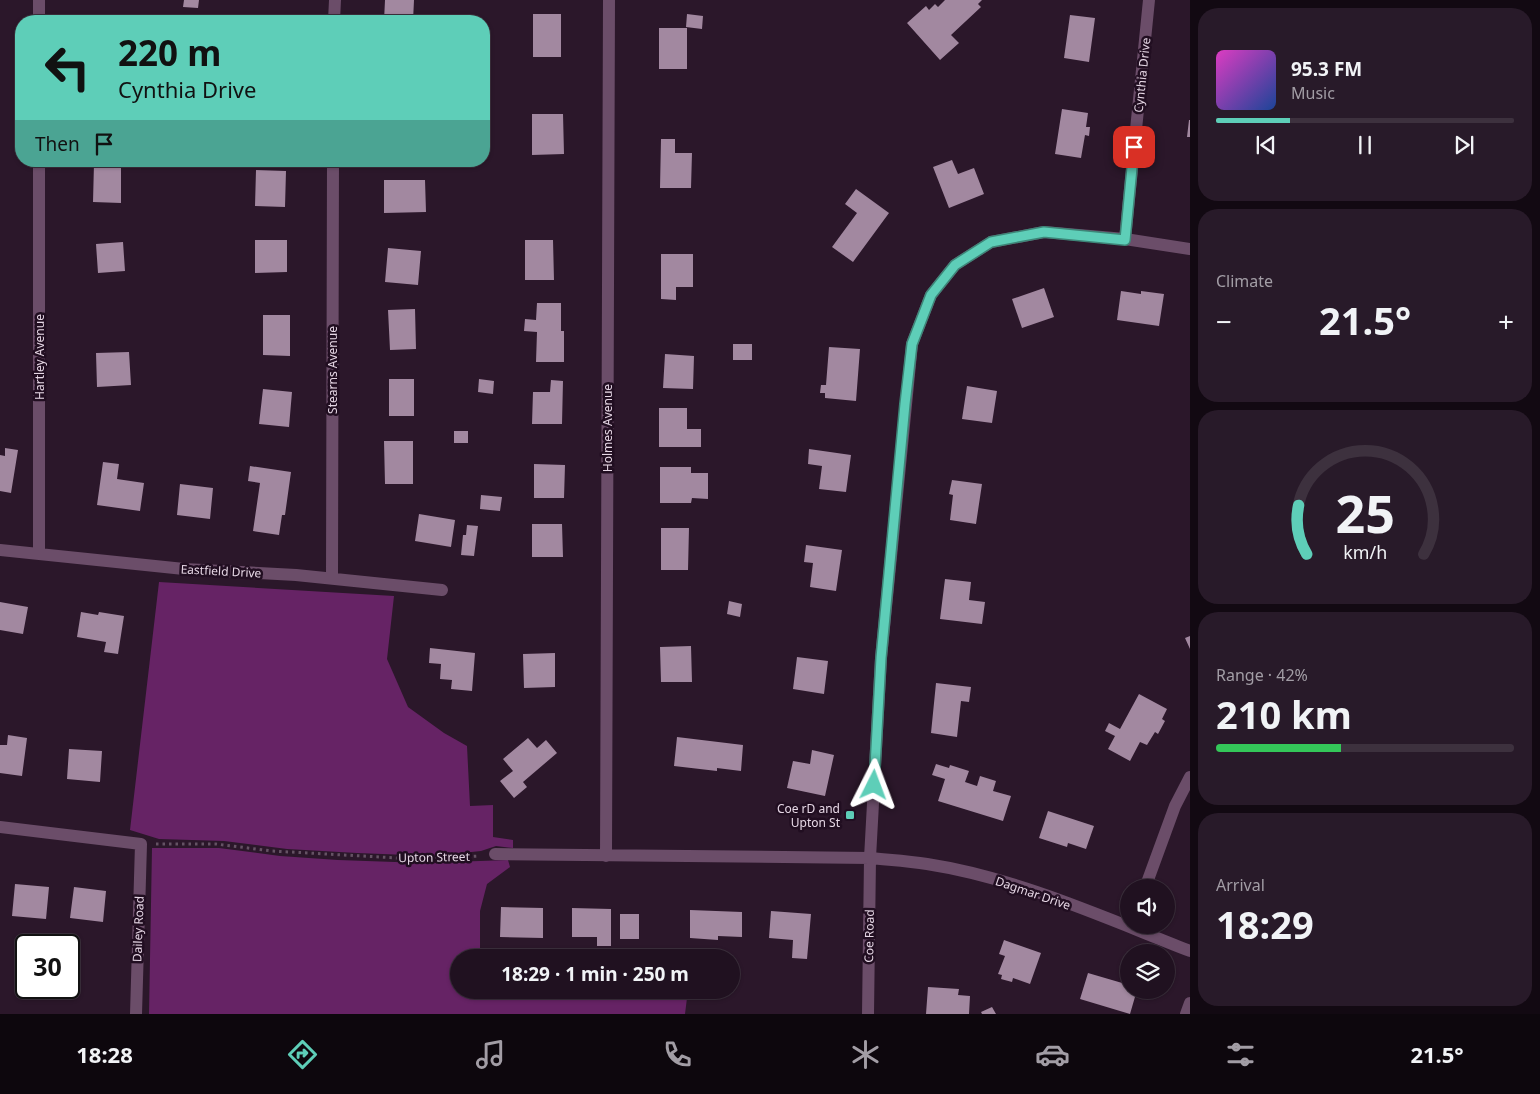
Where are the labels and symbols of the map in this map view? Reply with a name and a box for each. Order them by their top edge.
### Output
street label: Cynthia Drive [1130,36,1154,113]
pin [1113,126,1155,168]
street label: Hartley Avenue [31,314,48,400]
street label: Stearns Avenue [324,326,341,414]
street label: Holmes Avenue [599,384,616,472]
street label: Eastfield Drive [180,560,262,582]
position arrow [847,758,899,810]
place label: Coe rD and Upton St [777,800,841,831]
marker: Coe rD and Upton St [844,809,856,821]
street label: Upton Street [398,848,471,866]
street label: Dagmar Drive [993,872,1073,914]
street label: Dailey Road [128,896,148,962]
street label: Coe Road [860,909,878,963]
speed limit sign: 30 [15,934,80,999]

